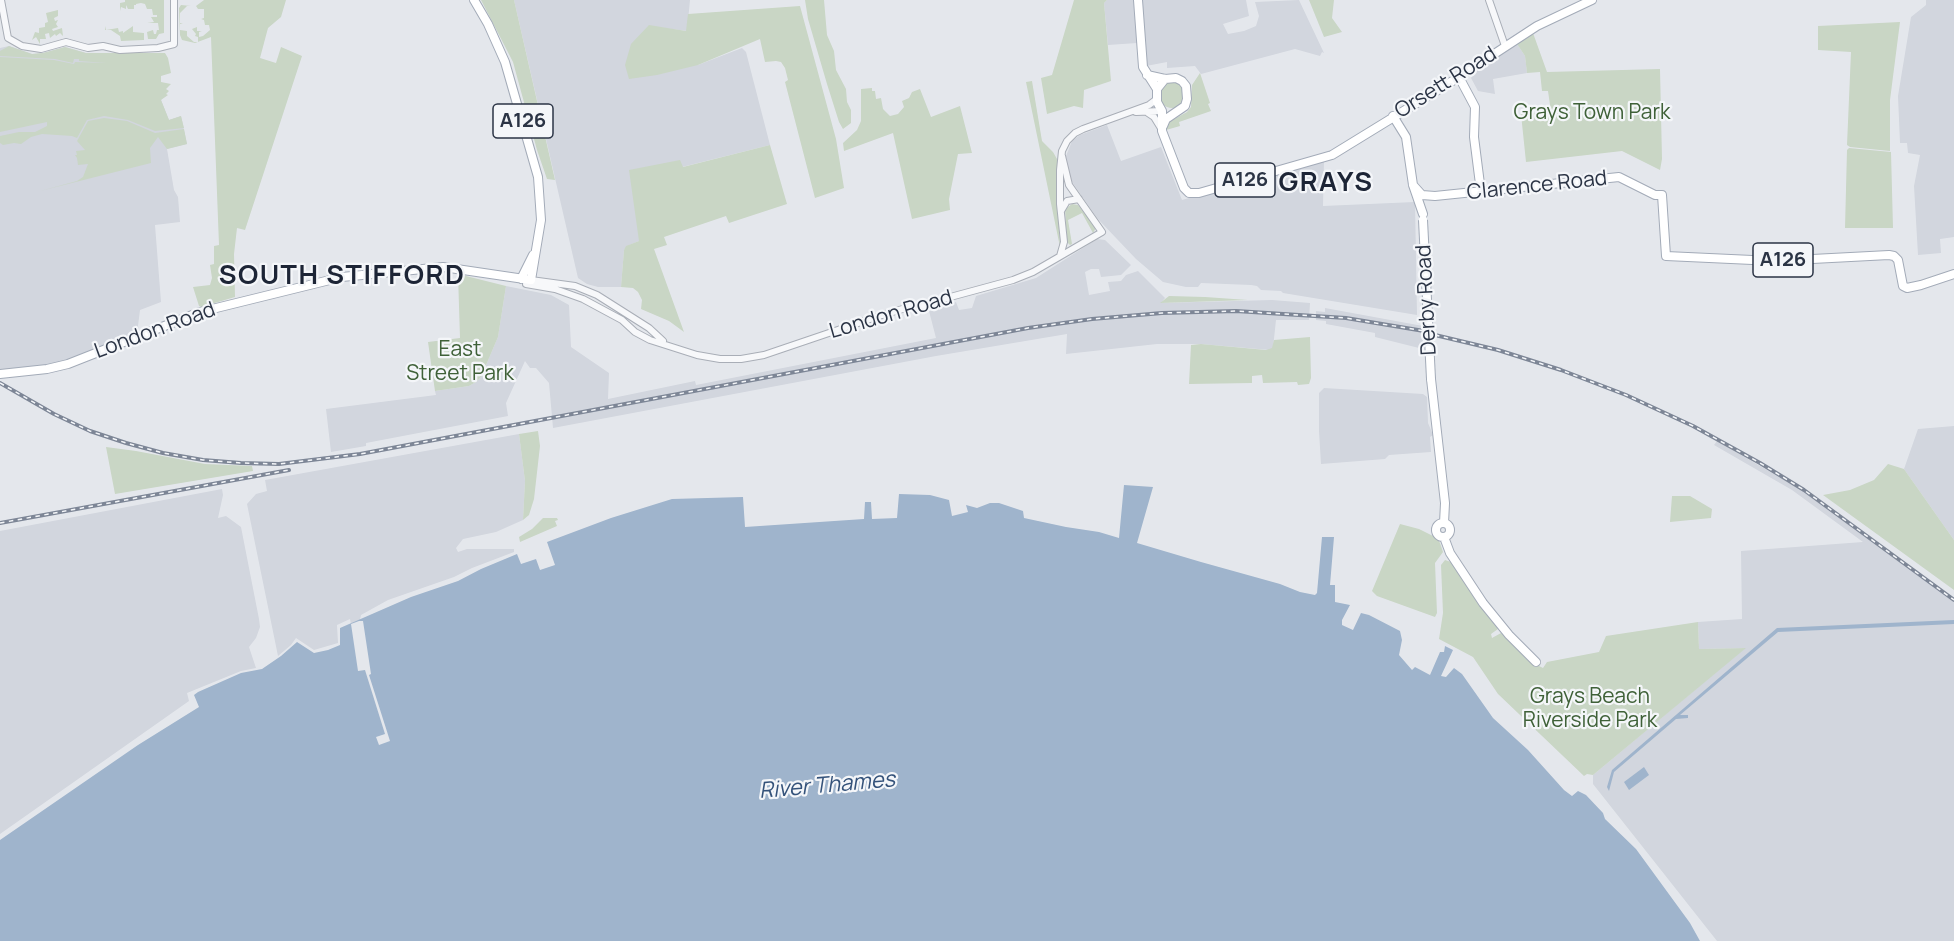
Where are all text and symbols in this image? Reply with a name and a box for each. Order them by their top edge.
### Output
street label: Orsett Road [1390,42,1502,124]
park label: Grays Town Park [1514,100,1670,126]
road number: A126 [493,104,553,138]
road number: A126 [1215,163,1275,197]
street label: Clarence Road [1466,166,1608,206]
district label: GRAYS [1278,167,1374,199]
road number: A126 [1753,243,1813,277]
street label: Derby Road [1412,244,1442,356]
district label: SOUTH STIFFORD [219,260,465,292]
street label: London Road [827,285,955,345]
street label: London Road [91,297,219,365]
park label: East Street Park [406,337,514,387]
park label: Grays Beach Riverside Park [1523,684,1657,734]
water label: River Thames [758,767,896,805]

